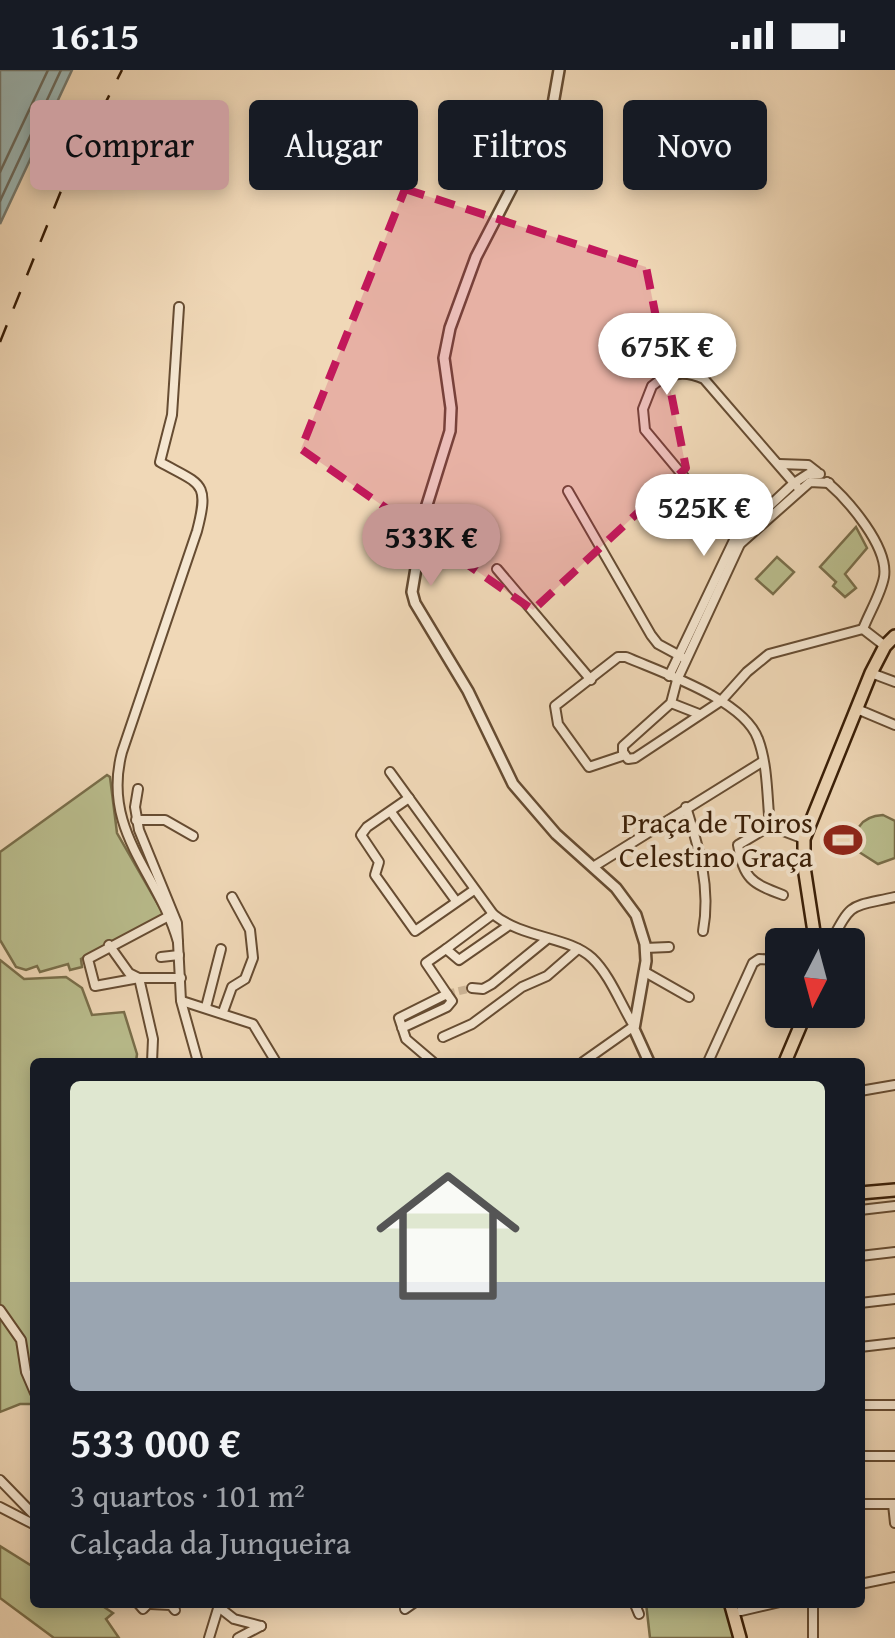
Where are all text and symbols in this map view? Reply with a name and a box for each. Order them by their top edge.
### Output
text: 16:15 [50,7,140,63]
chip: Comprar [30,100,229,190]
chip: Alugar [249,100,418,190]
chip: Filtros [438,100,603,190]
chip: Novo [623,100,767,190]
pin: 675K € [586,313,748,398]
text: 675K € [620,322,714,369]
pin: 525K € [623,474,785,559]
text: 525K € [657,483,751,530]
pin: 533K € [350,504,512,589]
text: 533K € [384,513,478,560]
place label: Praça de Toiros Celestino Graça [619,800,813,878]
sports icon: Praça de Toiros Celestino Graça [822,819,864,861]
north arrow [765,928,865,1028]
map controls [765,928,865,1028]
icon: home [358,1146,538,1326]
text: 533 000 € [70,1411,241,1472]
text: 3 quartos · 101 m² [70,1472,305,1519]
text: Calçada da Junqueira [70,1519,351,1566]

